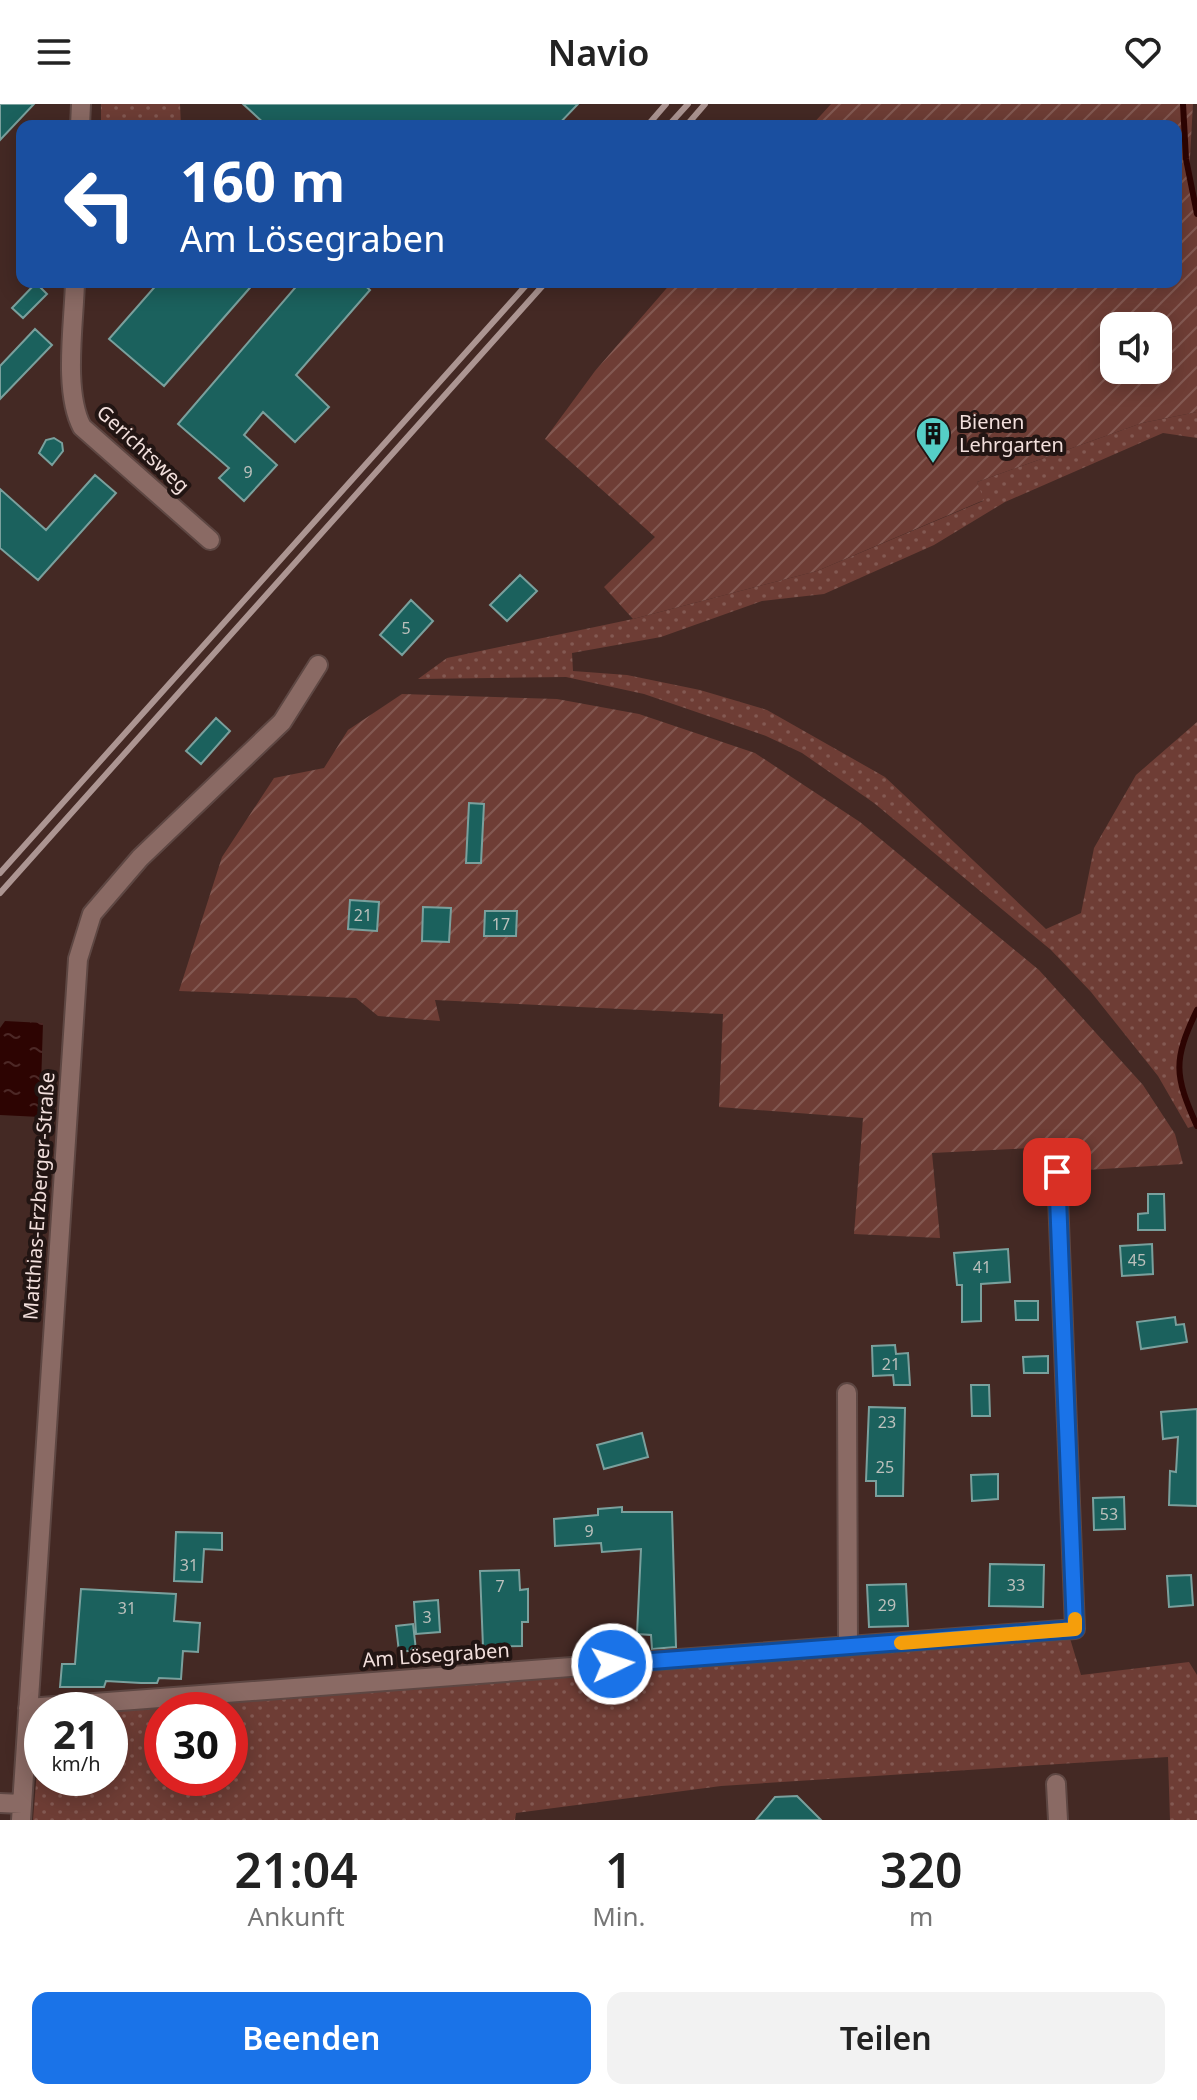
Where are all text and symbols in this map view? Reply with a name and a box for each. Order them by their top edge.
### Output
text: Navio [548,28,649,77]
icon: menu [32,30,76,74]
icon: heart [1121,30,1165,74]
text: 160 m [180,142,345,218]
icon: left [48,152,152,256]
text: Am Lösegraben [180,214,445,263]
map controls [1100,312,1172,384]
button: sound [1100,312,1172,384]
street label: Gerichtsweg [91,399,195,499]
place label: Bienen Lehrgarten [959,408,1064,458]
building icon: Bienen Lehrgarten [914,415,952,465]
house number: 9 [243,461,253,483]
house number: 5 [401,617,411,639]
house number: 21 [354,904,372,926]
house number: 17 [492,913,510,935]
street label: Matthias-Erzberger-Straße [16,1071,61,1321]
pin [1023,1138,1091,1206]
icon: arrive [1035,1150,1079,1194]
house number: 45 [1128,1249,1146,1271]
house number: 41 [973,1256,991,1278]
house number: 21 [882,1353,900,1375]
house number: 23 [878,1411,896,1433]
house number: 25 [876,1456,894,1478]
house number: 53 [1100,1503,1118,1525]
house number: 9 [584,1520,594,1542]
house number: 31 [180,1554,198,1576]
house number: 33 [1007,1574,1025,1596]
house number: 7 [495,1575,505,1597]
house number: 29 [878,1594,896,1616]
house number: 31 [118,1597,136,1619]
house number: 3 [422,1606,432,1628]
position arrow [570,1622,654,1706]
street label: Am Lösegraben [361,1636,510,1673]
speed limit sign: 30 [144,1692,248,1796]
text: 21 [53,1706,99,1761]
text: km/h [51,1750,101,1777]
text: 21:04 [235,1837,358,1902]
text: 1 [605,1837,633,1902]
text: 320 [880,1837,962,1902]
text: Ankunft [248,1898,345,1934]
text: Min. [592,1898,646,1934]
text: m [909,1898,933,1934]
button: Beenden [32,1992,591,2084]
button: Teilen [607,1992,1165,2084]

